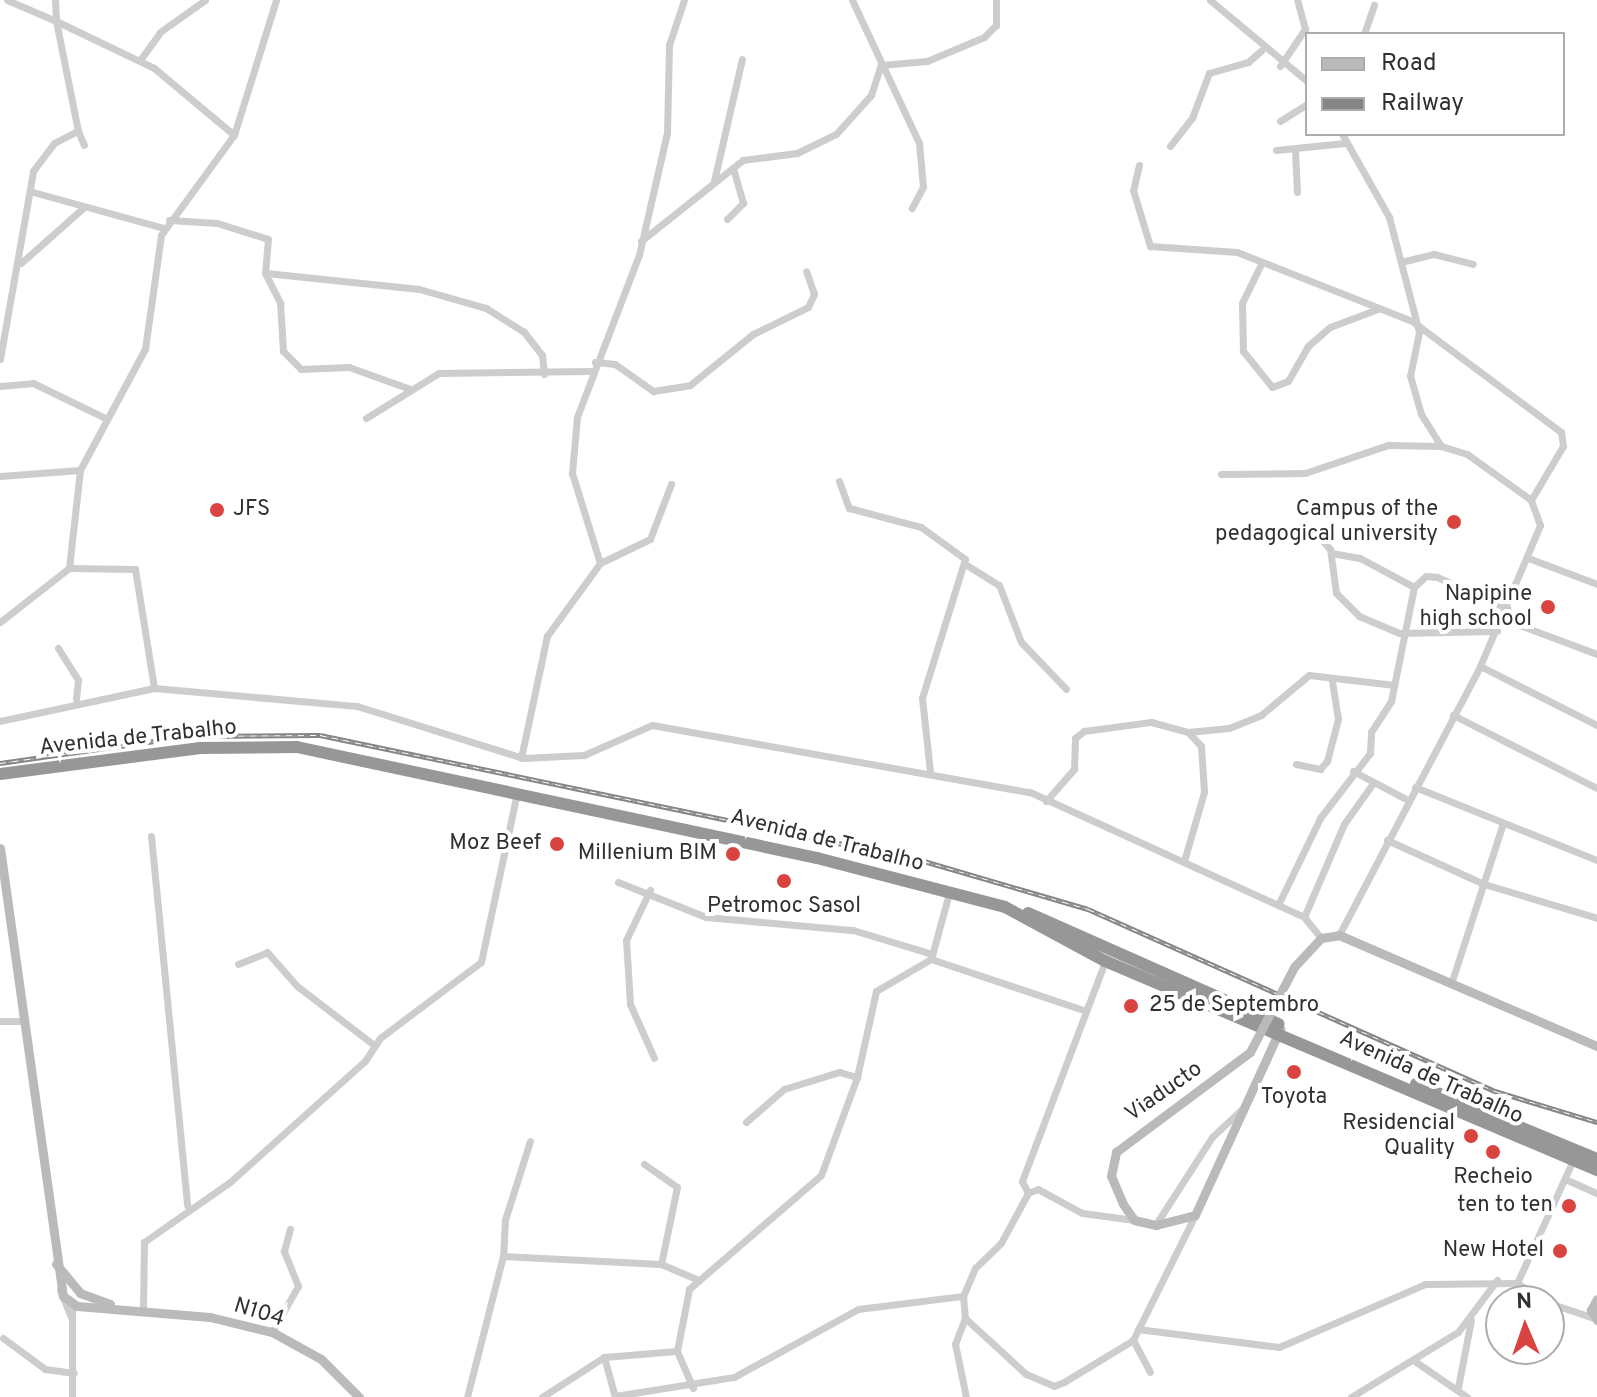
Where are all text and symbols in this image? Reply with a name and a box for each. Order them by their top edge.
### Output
legend [1305,32,1565,136]
text: Road [1381,49,1437,79]
text: Railway [1381,89,1464,119]
place label: Campus of the pedagogical university [1215,496,1438,548]
place label: JFS [233,497,270,523]
marker: JFS [208,501,226,519]
marker: Campus of the pedagogical university [1445,513,1463,531]
place label: Napipine high school [1420,581,1532,632]
marker: Napipine high school [1539,598,1557,616]
street label: Avenida de Trabalho [38,714,238,762]
street label: Avenida de Trabalho [727,804,927,878]
place label: Moz Beef [449,831,541,857]
marker: Moz Beef [548,835,566,853]
place label: Millenium BIM [578,841,717,867]
marker: Millenium BIM [724,845,742,863]
marker: Petromoc Sasol [775,872,793,890]
place label: Petromoc Sasol [707,894,861,920]
place label: 25 de Septembro [1149,993,1319,1019]
marker: 25 de Septembro [1120,995,1142,1017]
street label: Avenida de Trabalho [1335,1025,1527,1131]
street label: Viaducto [1121,1056,1207,1128]
marker: Toyota [1285,1063,1303,1081]
place label: Toyota [1261,1085,1327,1111]
place label: Residencial Quality [1342,1110,1455,1162]
marker: Residencial Quality [1462,1127,1480,1145]
marker: Recheio [1484,1143,1502,1161]
place label: Recheio [1453,1165,1533,1191]
place label: ten to ten [1457,1193,1553,1219]
marker: ten to ten [1560,1197,1578,1215]
place label: New Hotel [1443,1238,1544,1264]
marker: New Hotel [1551,1242,1569,1260]
north arrow [1485,1285,1565,1365]
text: N [1516,1289,1533,1316]
street label: N104 [230,1293,288,1333]

